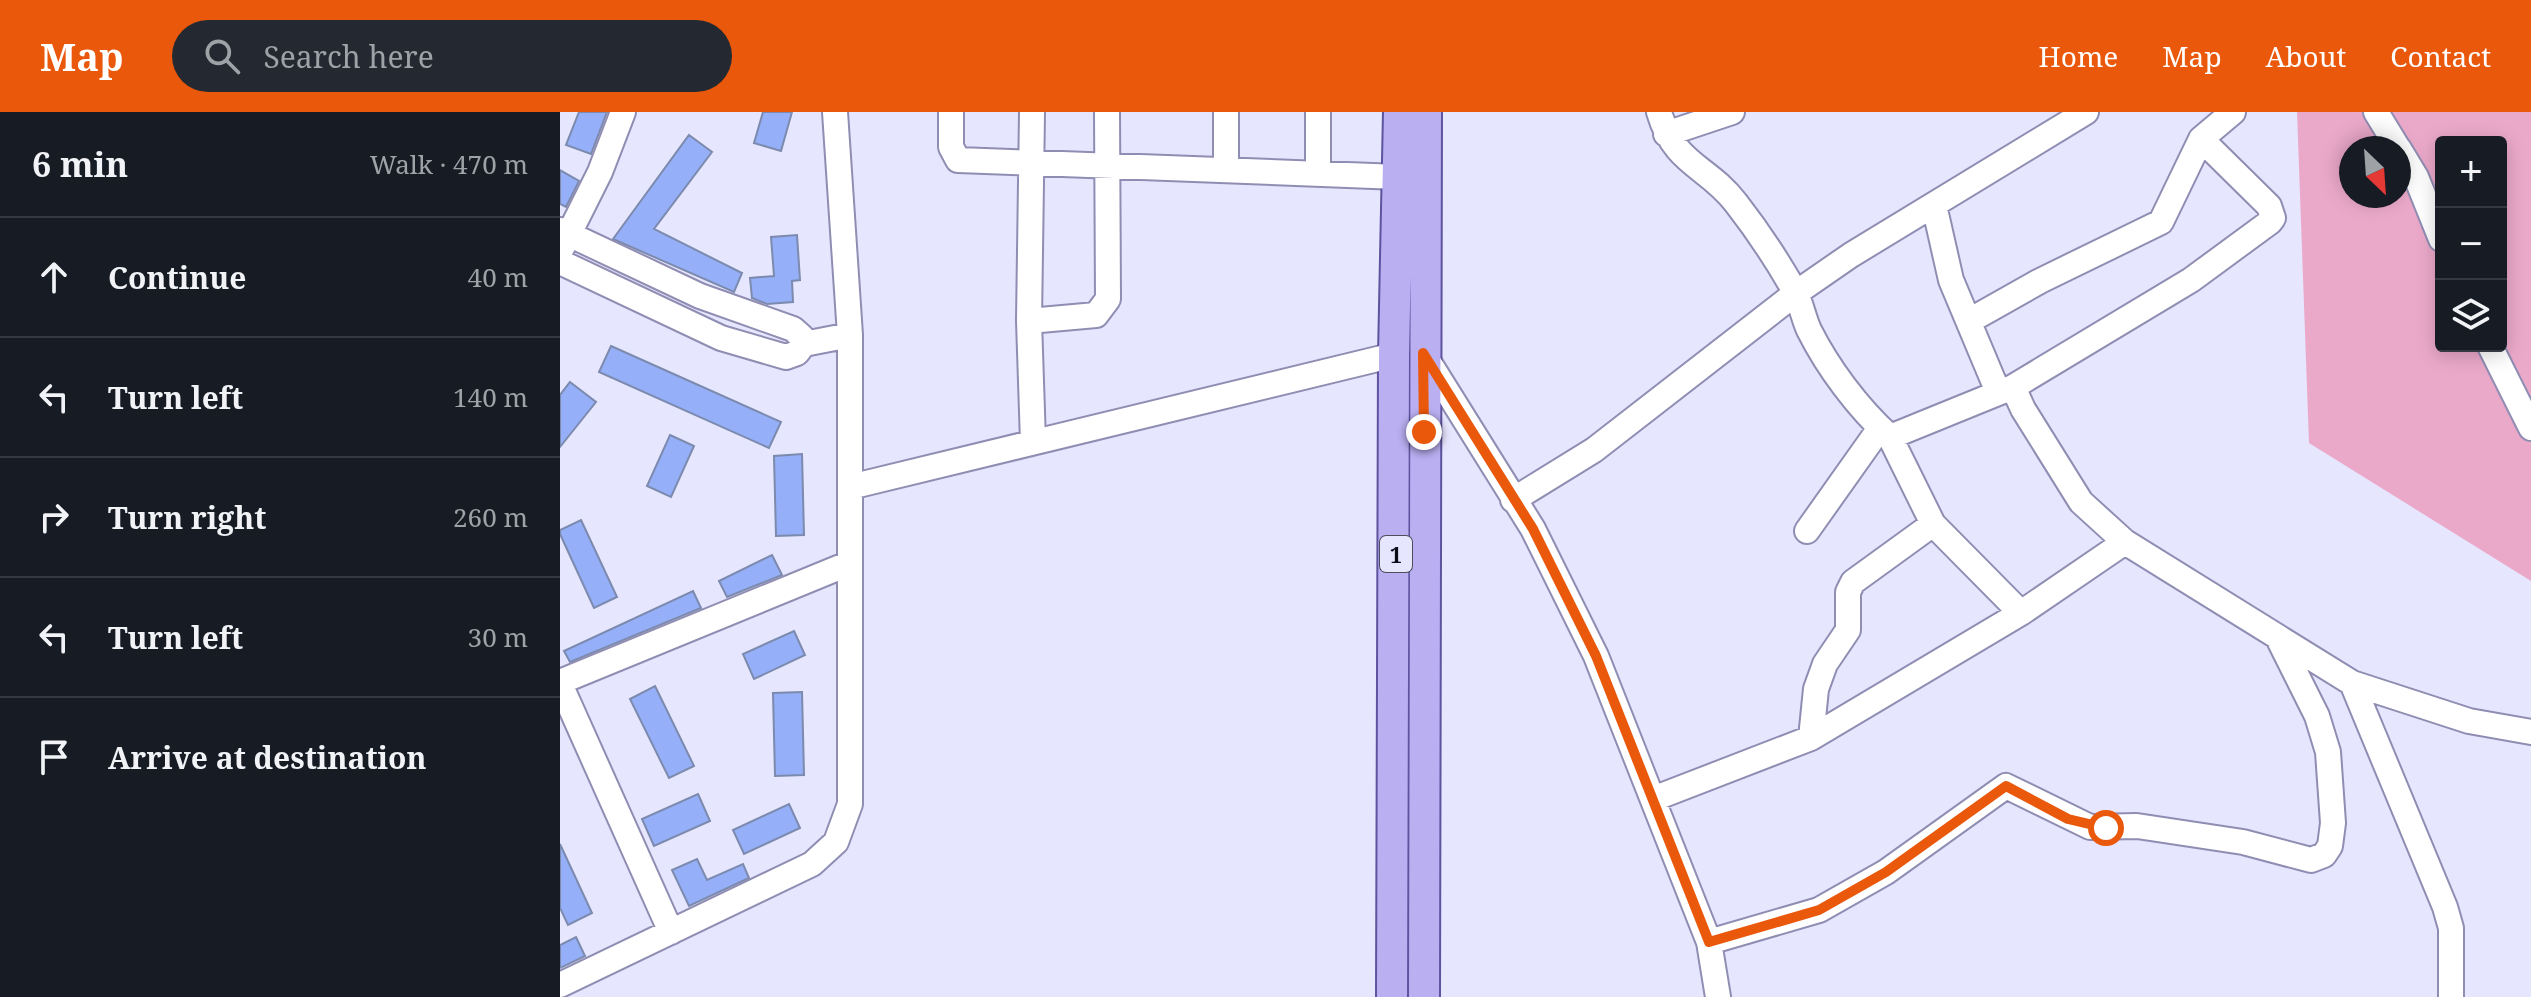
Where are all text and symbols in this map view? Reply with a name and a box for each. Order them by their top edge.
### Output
search box [172,20,732,92]
text: Map [40,30,124,82]
icon: search [200,34,244,78]
text: Search here [264,36,434,77]
text: Home [2039,37,2118,75]
text: Map [2162,37,2222,75]
text: About [2266,37,2346,75]
text: Contact [2390,37,2491,75]
north arrow [2339,136,2411,208]
map controls [2435,136,2507,352]
button: + [2435,136,2507,208]
text: 6 min [32,141,128,187]
text: Walk · 470 m [370,146,528,182]
button: − [2435,208,2507,280]
icon: ahead [32,255,76,299]
text: Continue [108,257,246,298]
text: 40 m [468,259,528,295]
button: layers [2435,280,2507,352]
icon: left [32,375,76,419]
text: Turn left [108,377,243,418]
text: 140 m [453,379,528,415]
route end [1406,414,1442,450]
icon: right [32,495,76,539]
text: Turn right [108,497,266,538]
text: 260 m [453,499,528,535]
road number: 1 [1380,536,1412,572]
icon: left [32,615,76,659]
text: Turn left [108,617,243,658]
text: 30 m [468,619,528,655]
icon: arrive [32,735,76,779]
text: Arrive at destination [108,737,427,778]
route start [2088,810,2124,846]

